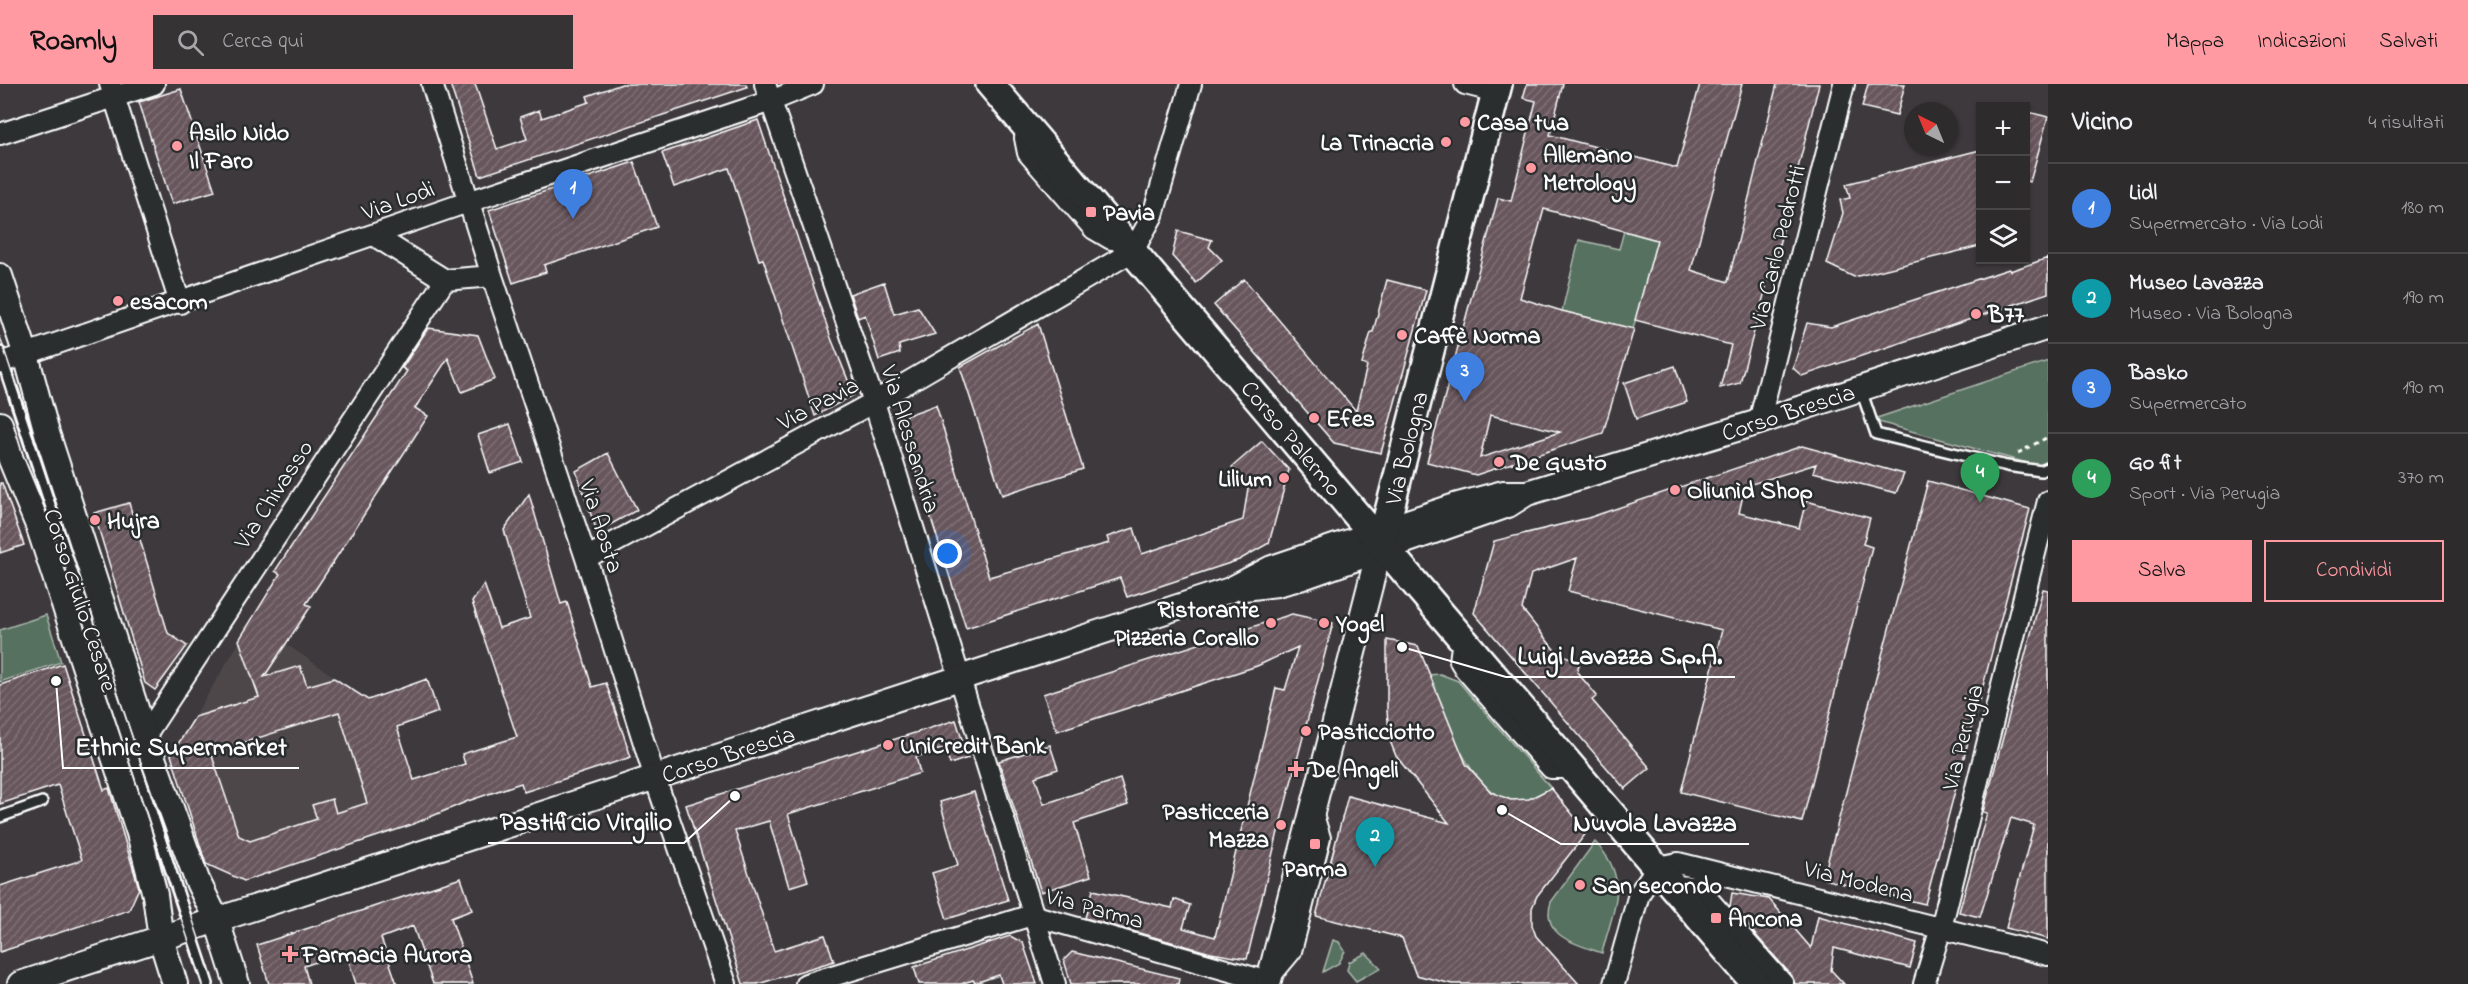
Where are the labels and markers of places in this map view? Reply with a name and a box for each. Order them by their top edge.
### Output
place label: Casa tua [1477,107,1569,142]
marker: Casa tua [1458,115,1472,129]
place label: Asilo Nido Il Faro [189,117,289,180]
place label: La Trinacria [1320,127,1434,162]
marker: La Trinacria [1439,135,1453,149]
marker: Asilo Nido Il Faro [170,139,184,153]
place label: Allemano Metrology [1543,139,1636,203]
marker: Allemano Metrology [1524,161,1538,175]
pin: 1 [554,170,592,219]
place label: Pavia [1103,197,1155,232]
marker: Pavia [1084,205,1098,219]
place label: esacom [130,286,208,321]
marker: esacom [111,294,125,308]
place label: B77 [1987,299,2025,334]
marker: B77 [1969,307,1983,321]
place label: Caffè Norma [1414,320,1540,355]
marker: Caffè Norma [1395,328,1409,342]
pin: 3 [1446,352,1484,402]
place label: Efes [1326,403,1375,438]
marker: Efes [1307,411,1321,425]
place label: De Gusto [1510,447,1607,482]
pin: 4 [1960,454,2000,503]
marker: De Gusto [1492,455,1506,469]
place label: Lilium [1218,463,1272,498]
marker: Lilium [1277,471,1291,485]
place label: Oliunìd Shop [1687,475,1813,510]
marker: Oliunìd Shop [1668,483,1682,497]
place label: Hujra [107,505,160,540]
marker: Hujra [88,513,102,527]
place label: Ristorante Pizzeria Corallo [1114,594,1260,657]
place label: Yogel [1335,608,1384,644]
marker: Ristorante Pizzeria Corallo [1264,616,1278,630]
marker: Yogel [1317,616,1331,630]
callout: Luigi Lavazza S.p.A. [1506,633,1735,677]
place label: Pasticciotto [1318,716,1435,751]
callout: Ethnic Supermarket [63,724,299,768]
marker: Pasticciotto [1299,724,1313,738]
place label: UniCredit Bank [900,730,1047,765]
marker: UniCredit Bank [881,738,895,752]
place label: De Angeli [1307,754,1399,790]
marker: De Angeli [1289,762,1303,776]
place label: Pasticceria Mazza [1162,796,1269,859]
callout: Pastificio Virgilio [488,799,684,843]
callout: Nuvola Lavazza [1561,800,1749,844]
marker: Pasticceria Mazza [1274,818,1288,832]
pin: 2 [1356,818,1394,867]
marker: Parma [1308,837,1322,851]
place label: Parma [1283,853,1347,888]
place label: San secondo [1592,870,1722,905]
marker: San secondo [1573,878,1587,892]
place label: Ancona [1728,903,1803,938]
marker: Ancona [1709,911,1723,925]
place label: Farmacia Aurora [301,939,472,974]
marker: Farmacia Aurora [283,947,297,961]

